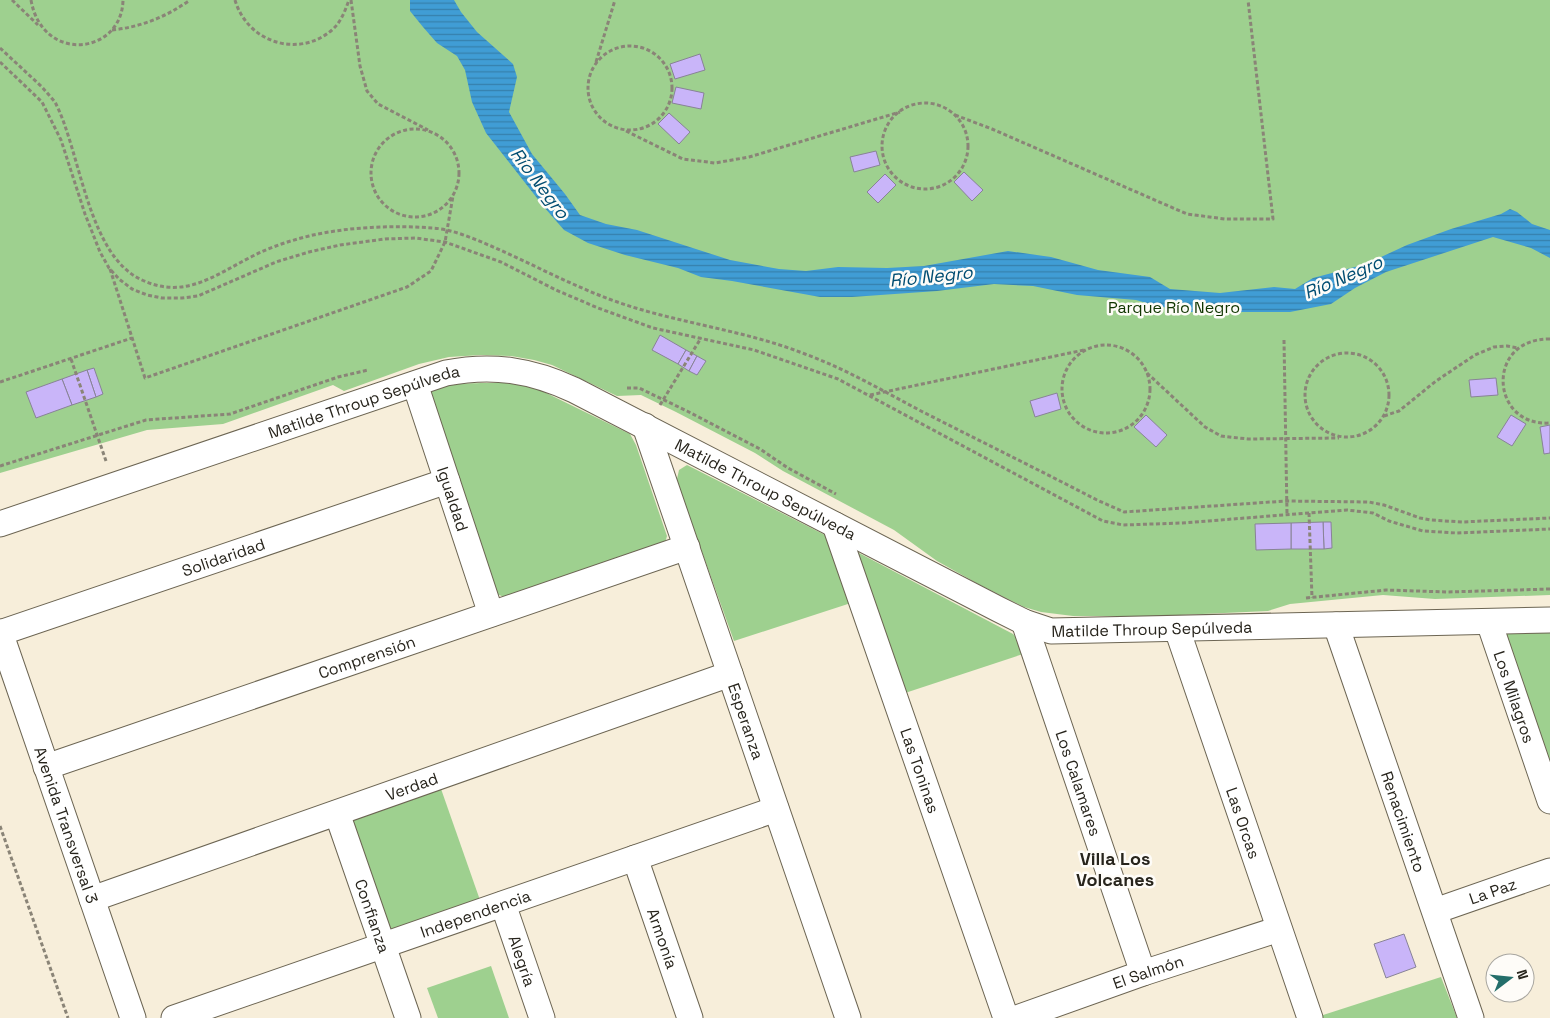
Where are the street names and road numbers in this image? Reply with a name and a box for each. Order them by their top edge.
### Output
street label: Matilde Throup Sepúlveda [265,360,461,443]
street label: Matilde Throup Sepúlveda [671,434,860,544]
street label: Igualdad [433,464,473,534]
street label: Solidaridad [179,533,268,581]
street label: Matilde Throup Sepúlveda [1051,616,1253,641]
street label: Comprensión [315,631,418,683]
street label: Los Milagros [1489,648,1540,746]
street label: Esperanza [723,680,769,762]
street label: Las Toninas [896,725,945,816]
street label: Los Calamares [1051,727,1106,839]
street label: Avenida Transversal 3 [30,744,103,906]
street label: Verdad [383,767,441,805]
street label: Renacimiento [1376,768,1431,875]
street label: Las Orcas [1221,785,1265,861]
street label: La Paz [1466,873,1519,909]
street label: Confianza [350,876,395,956]
street label: Independencia [417,885,533,942]
street label: Armonía [643,905,683,971]
street label: Alegría [504,932,541,989]
street label: El Salmón [1110,950,1186,993]

